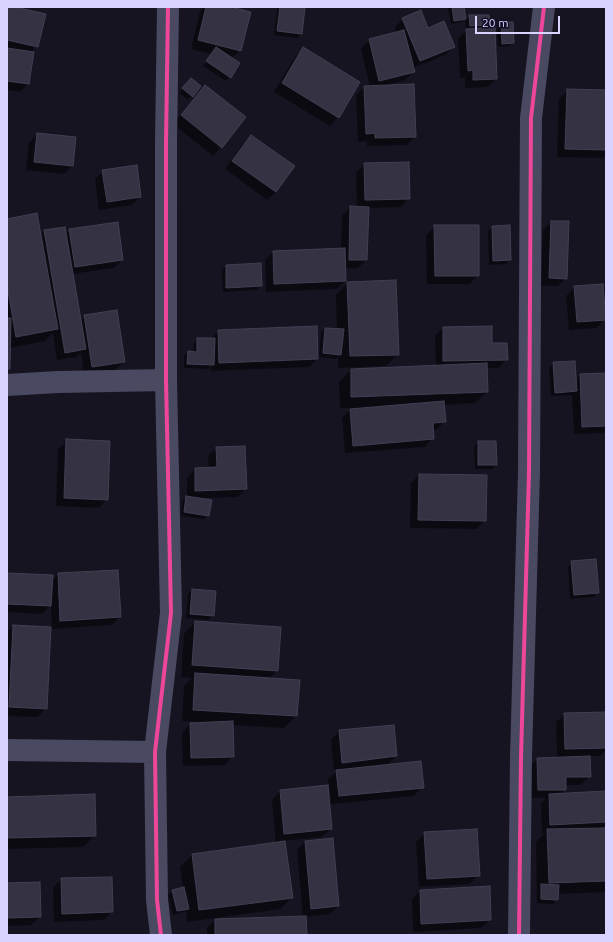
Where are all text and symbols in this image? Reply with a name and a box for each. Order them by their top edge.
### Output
scale bar [477,8,562,34]
text: 20 m [482,16,509,29]

